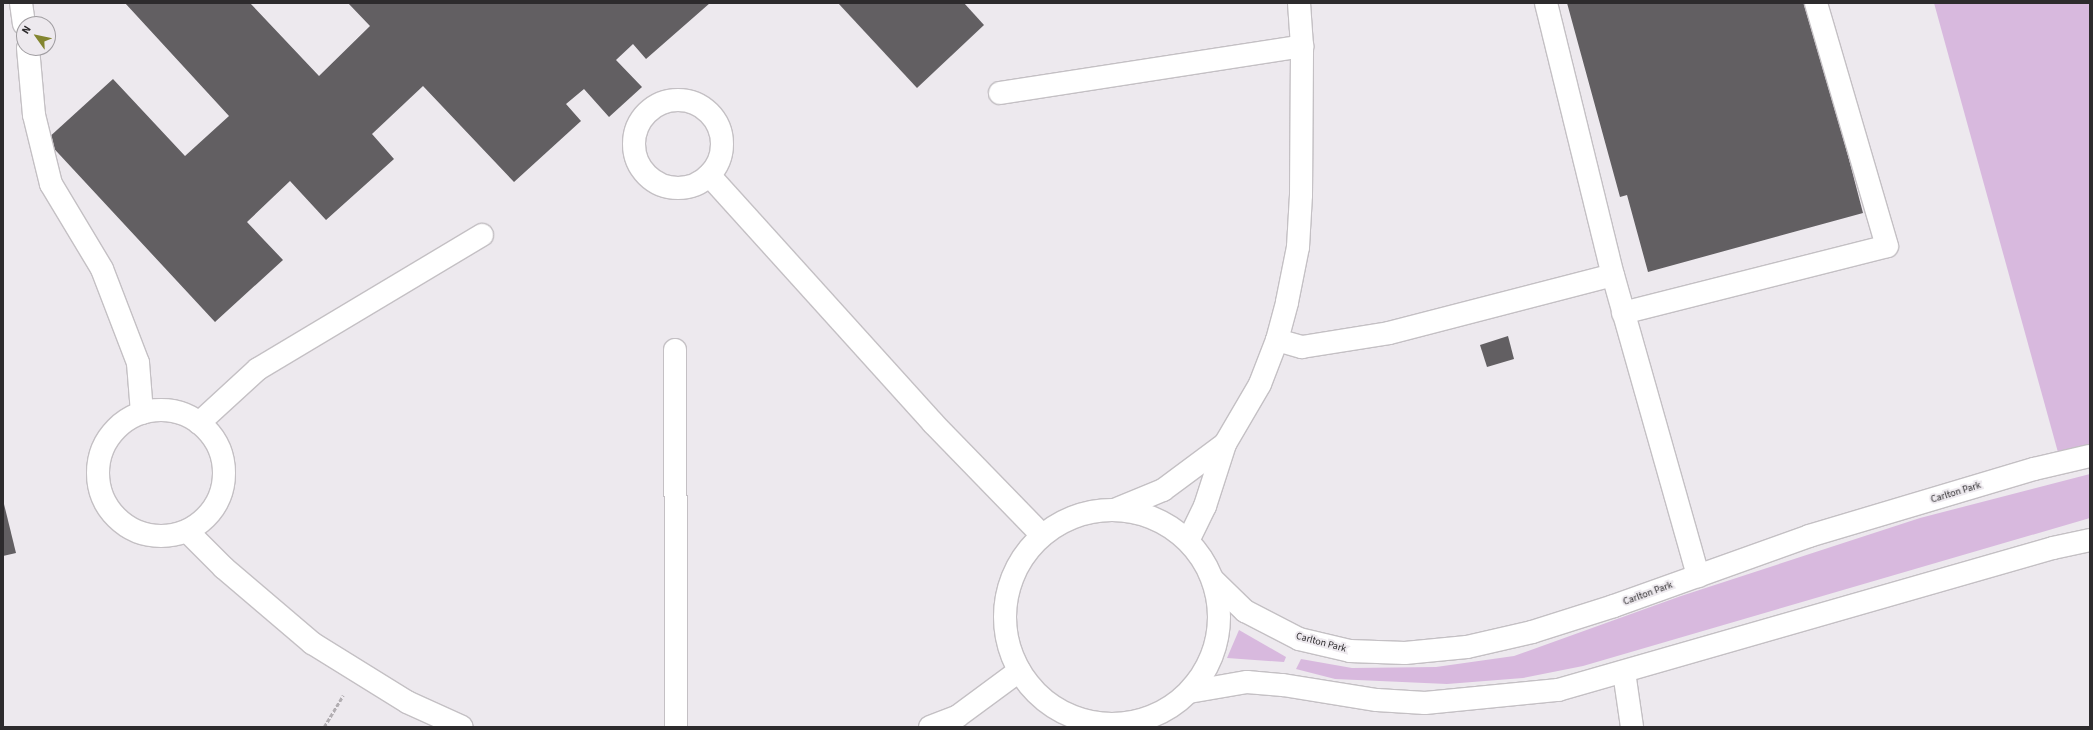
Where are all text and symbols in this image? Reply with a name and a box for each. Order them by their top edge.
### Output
north arrow [16,16,56,56]
text: N [18,23,35,37]
street label: Carlton Park [1930,480,1982,506]
street label: Carlton Park [1622,580,1674,608]
street label: Carlton Park [1295,631,1347,655]

